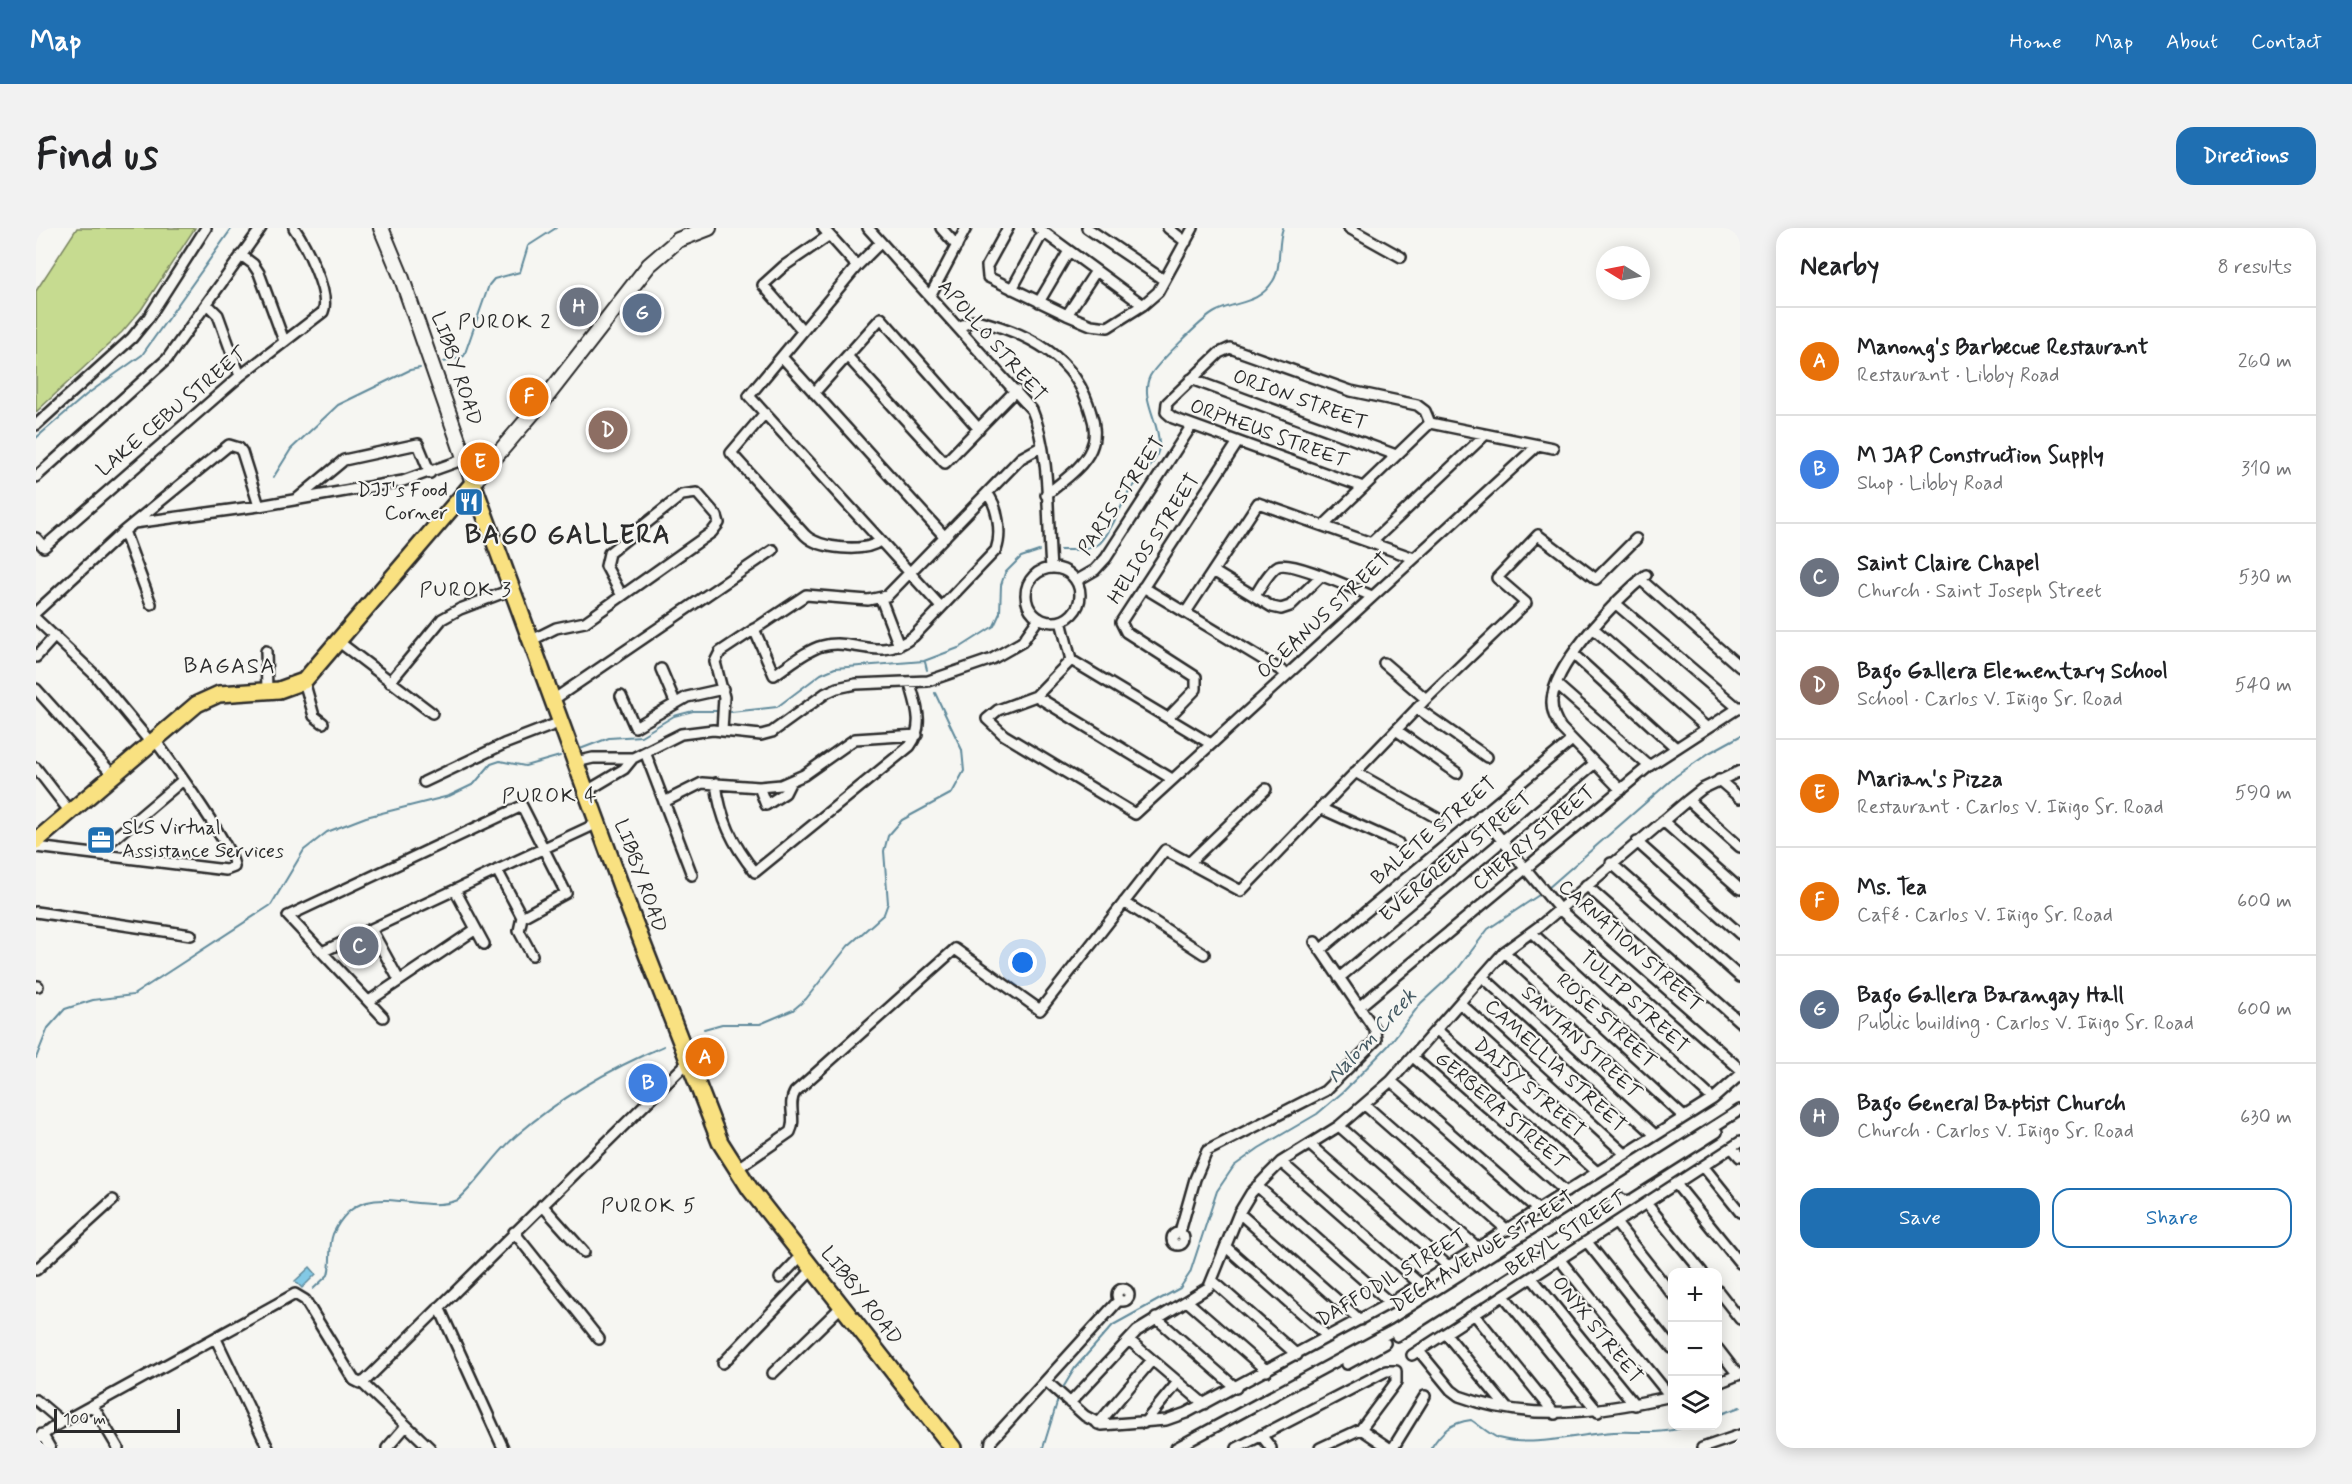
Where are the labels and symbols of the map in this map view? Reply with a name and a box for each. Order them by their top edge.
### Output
north arrow [1596,246,1650,300]
street label: APOLLO STREET [931,274,1053,408]
pin: H [560,284,598,329]
pin: G [622,290,662,335]
district label: PUROK 2 [458,308,552,336]
street label: LIBBY ROAD [424,309,488,429]
street label: LAKE CEBU STREET [91,340,254,483]
street label: ORION STREET [1229,363,1371,437]
pin: F [510,374,548,420]
street label: ORPHEUS STREET [1186,393,1353,476]
pin: D [588,408,628,452]
street label: PARIS STREET [1072,431,1172,561]
pin: E [460,440,500,484]
street label: HELIOS STREET [1102,468,1206,610]
place label: DJJ's Food Corner [357,477,448,527]
restaurant icon: DJJ's Food Corner [453,486,485,518]
district label: BAGO GALLERA [465,519,671,553]
street label: OCEANUS STREET [1251,547,1397,685]
district label: PUROK 3 [419,576,513,604]
district label: BAGASA [184,653,276,681]
street label: BALETE STREET [1366,771,1502,891]
street label: CHERRY STREET [1467,779,1601,897]
district label: PUROK 4 [502,782,598,810]
street label: EVERGREEN STREET [1374,785,1538,929]
place label: SLS Virtual Assistance Services [122,815,284,865]
street label: LIBBY ROAD [607,816,673,936]
office icon: SLS Virtual Assistance Services [85,824,117,856]
street label: CARNATION STREET [1552,874,1708,1018]
pin: C [340,924,378,968]
street label: TULIP STREET [1573,944,1695,1060]
your location [1008,948,1037,977]
street label: ROSE STREET [1550,967,1662,1075]
street label: SANTAN STREET [1515,980,1648,1107]
water label: Nalom Creek [1321,983,1423,1089]
street label: CAMELLIA STREET [1478,993,1632,1139]
street label: DAISY STREET [1467,1032,1591,1144]
pin: A [686,1034,724,1080]
street label: GERBERA STREET [1429,1046,1574,1177]
pin: B [628,1060,668,1106]
street label: DECA AVENUE STREET [1386,1184,1580,1320]
street label: BERYL STREET [1500,1184,1633,1283]
district label: PUROK 5 [601,1192,697,1220]
street label: DAFFODIL STREET [1312,1223,1472,1333]
street label: LIBBY ROAD [814,1241,908,1351]
street label: ONYX STREET [1545,1271,1649,1389]
scale bar [54,1406,180,1434]

